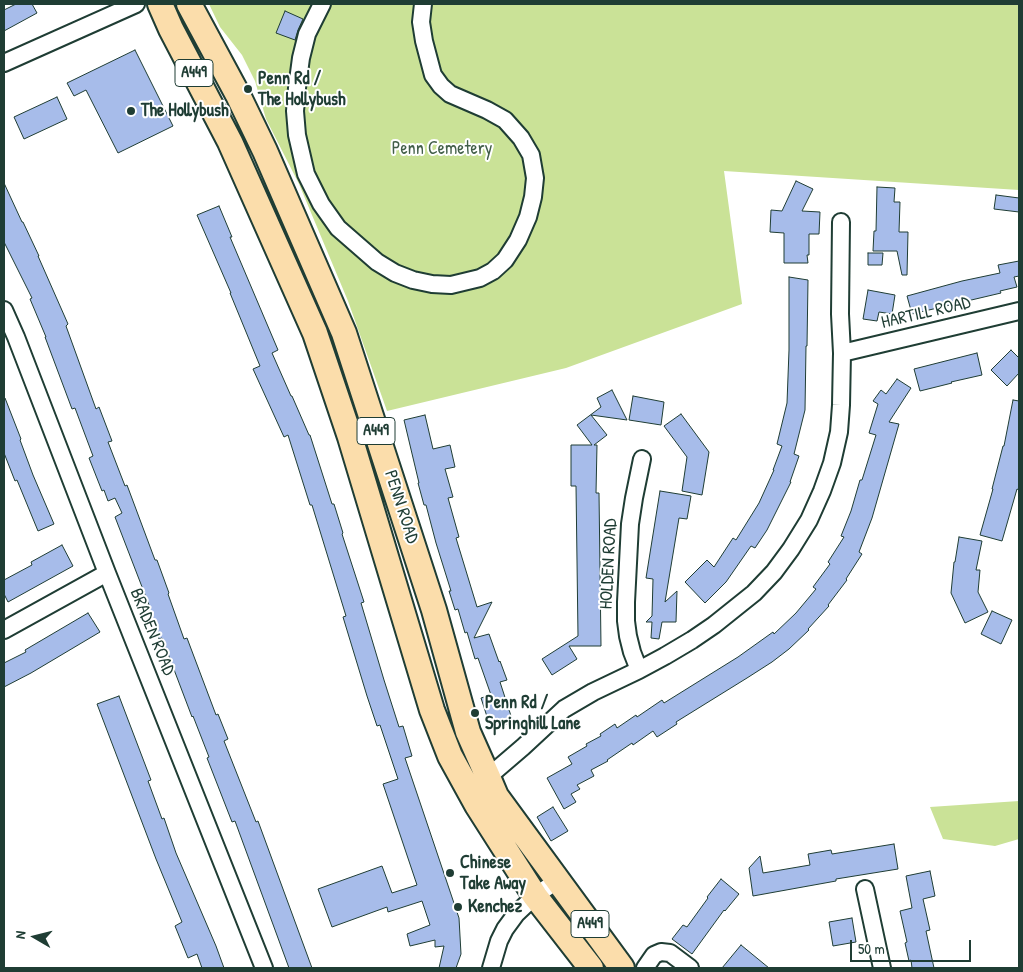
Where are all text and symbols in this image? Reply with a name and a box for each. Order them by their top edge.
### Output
road number: A449 [175,59,213,86]
place label: Penn Rd / The Hollybush [258,68,345,110]
marker: Penn Rd / The Hollybush [242,83,254,95]
place label: The Hollybush [141,100,228,122]
marker: The Hollybush [125,105,137,117]
park label: Penn Cemetery [392,138,492,160]
street label: HARTILL ROAD [879,292,973,334]
road number: A449 [357,418,395,444]
street label: PENN ROAD [379,468,423,546]
street label: HOLDEN ROAD [596,518,622,610]
street label: BRADEN ROAD [125,585,179,679]
place label: Penn Rd / Springhill Lane [485,692,581,734]
marker: Penn Rd / Springhill Lane [469,707,481,719]
place label: Chinese Take Away [460,852,526,894]
marker: Chinese Take Away [444,867,456,879]
place label: Kenchez [468,896,522,918]
marker: Kenchez [452,901,464,913]
road number: A449 [571,911,609,938]
north arrow [10,912,60,962]
text: N [10,930,30,940]
scale bar [853,930,974,962]
text: 50 m [858,938,885,959]

